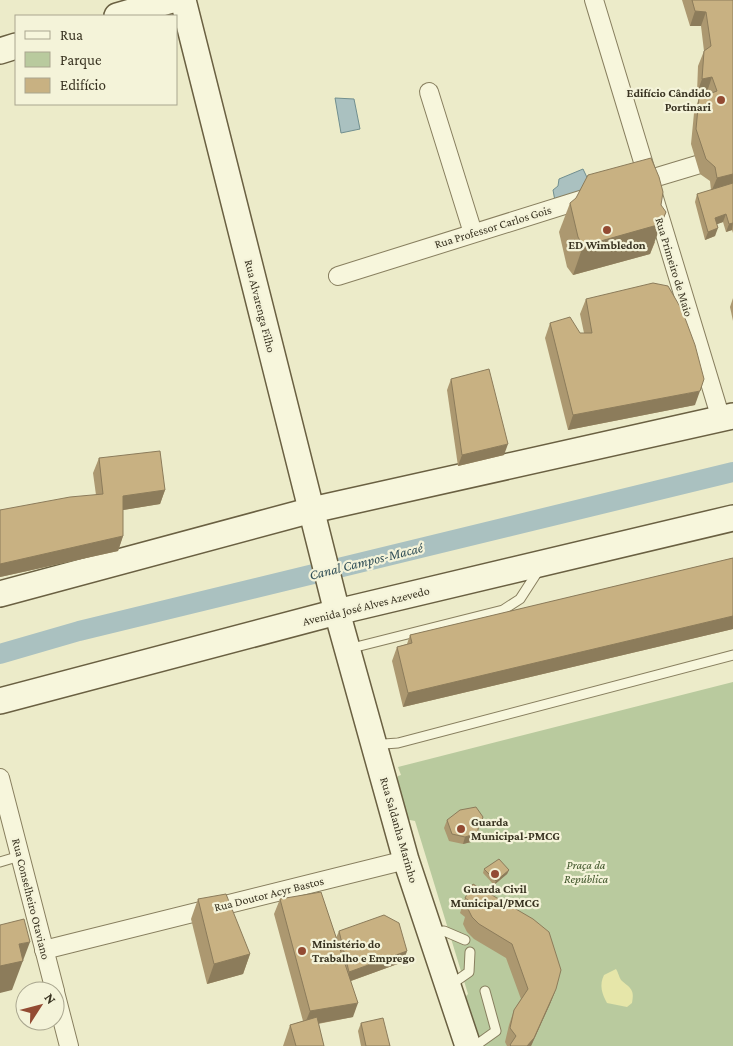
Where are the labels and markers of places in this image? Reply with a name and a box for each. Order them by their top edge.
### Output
place label: Edifício Cândido Portinari [627,86,712,114]
marker: Edifício Cândido Portinari [715,94,727,106]
marker: ED Wimbledon [601,224,613,236]
place label: ED Wimbledon [568,238,646,252]
place label: Guarda Municipal-PMCG [471,815,560,843]
marker: Guarda Municipal-PMCG [455,823,467,835]
marker: Guarda Civil Municipal/PMCG [489,868,501,880]
place label: Guarda Civil Municipal/PMCG [450,882,540,910]
place label: Ministério do Trabalho e Emprego [312,937,415,965]
marker: Ministério do Trabalho e Emprego [296,945,308,957]

